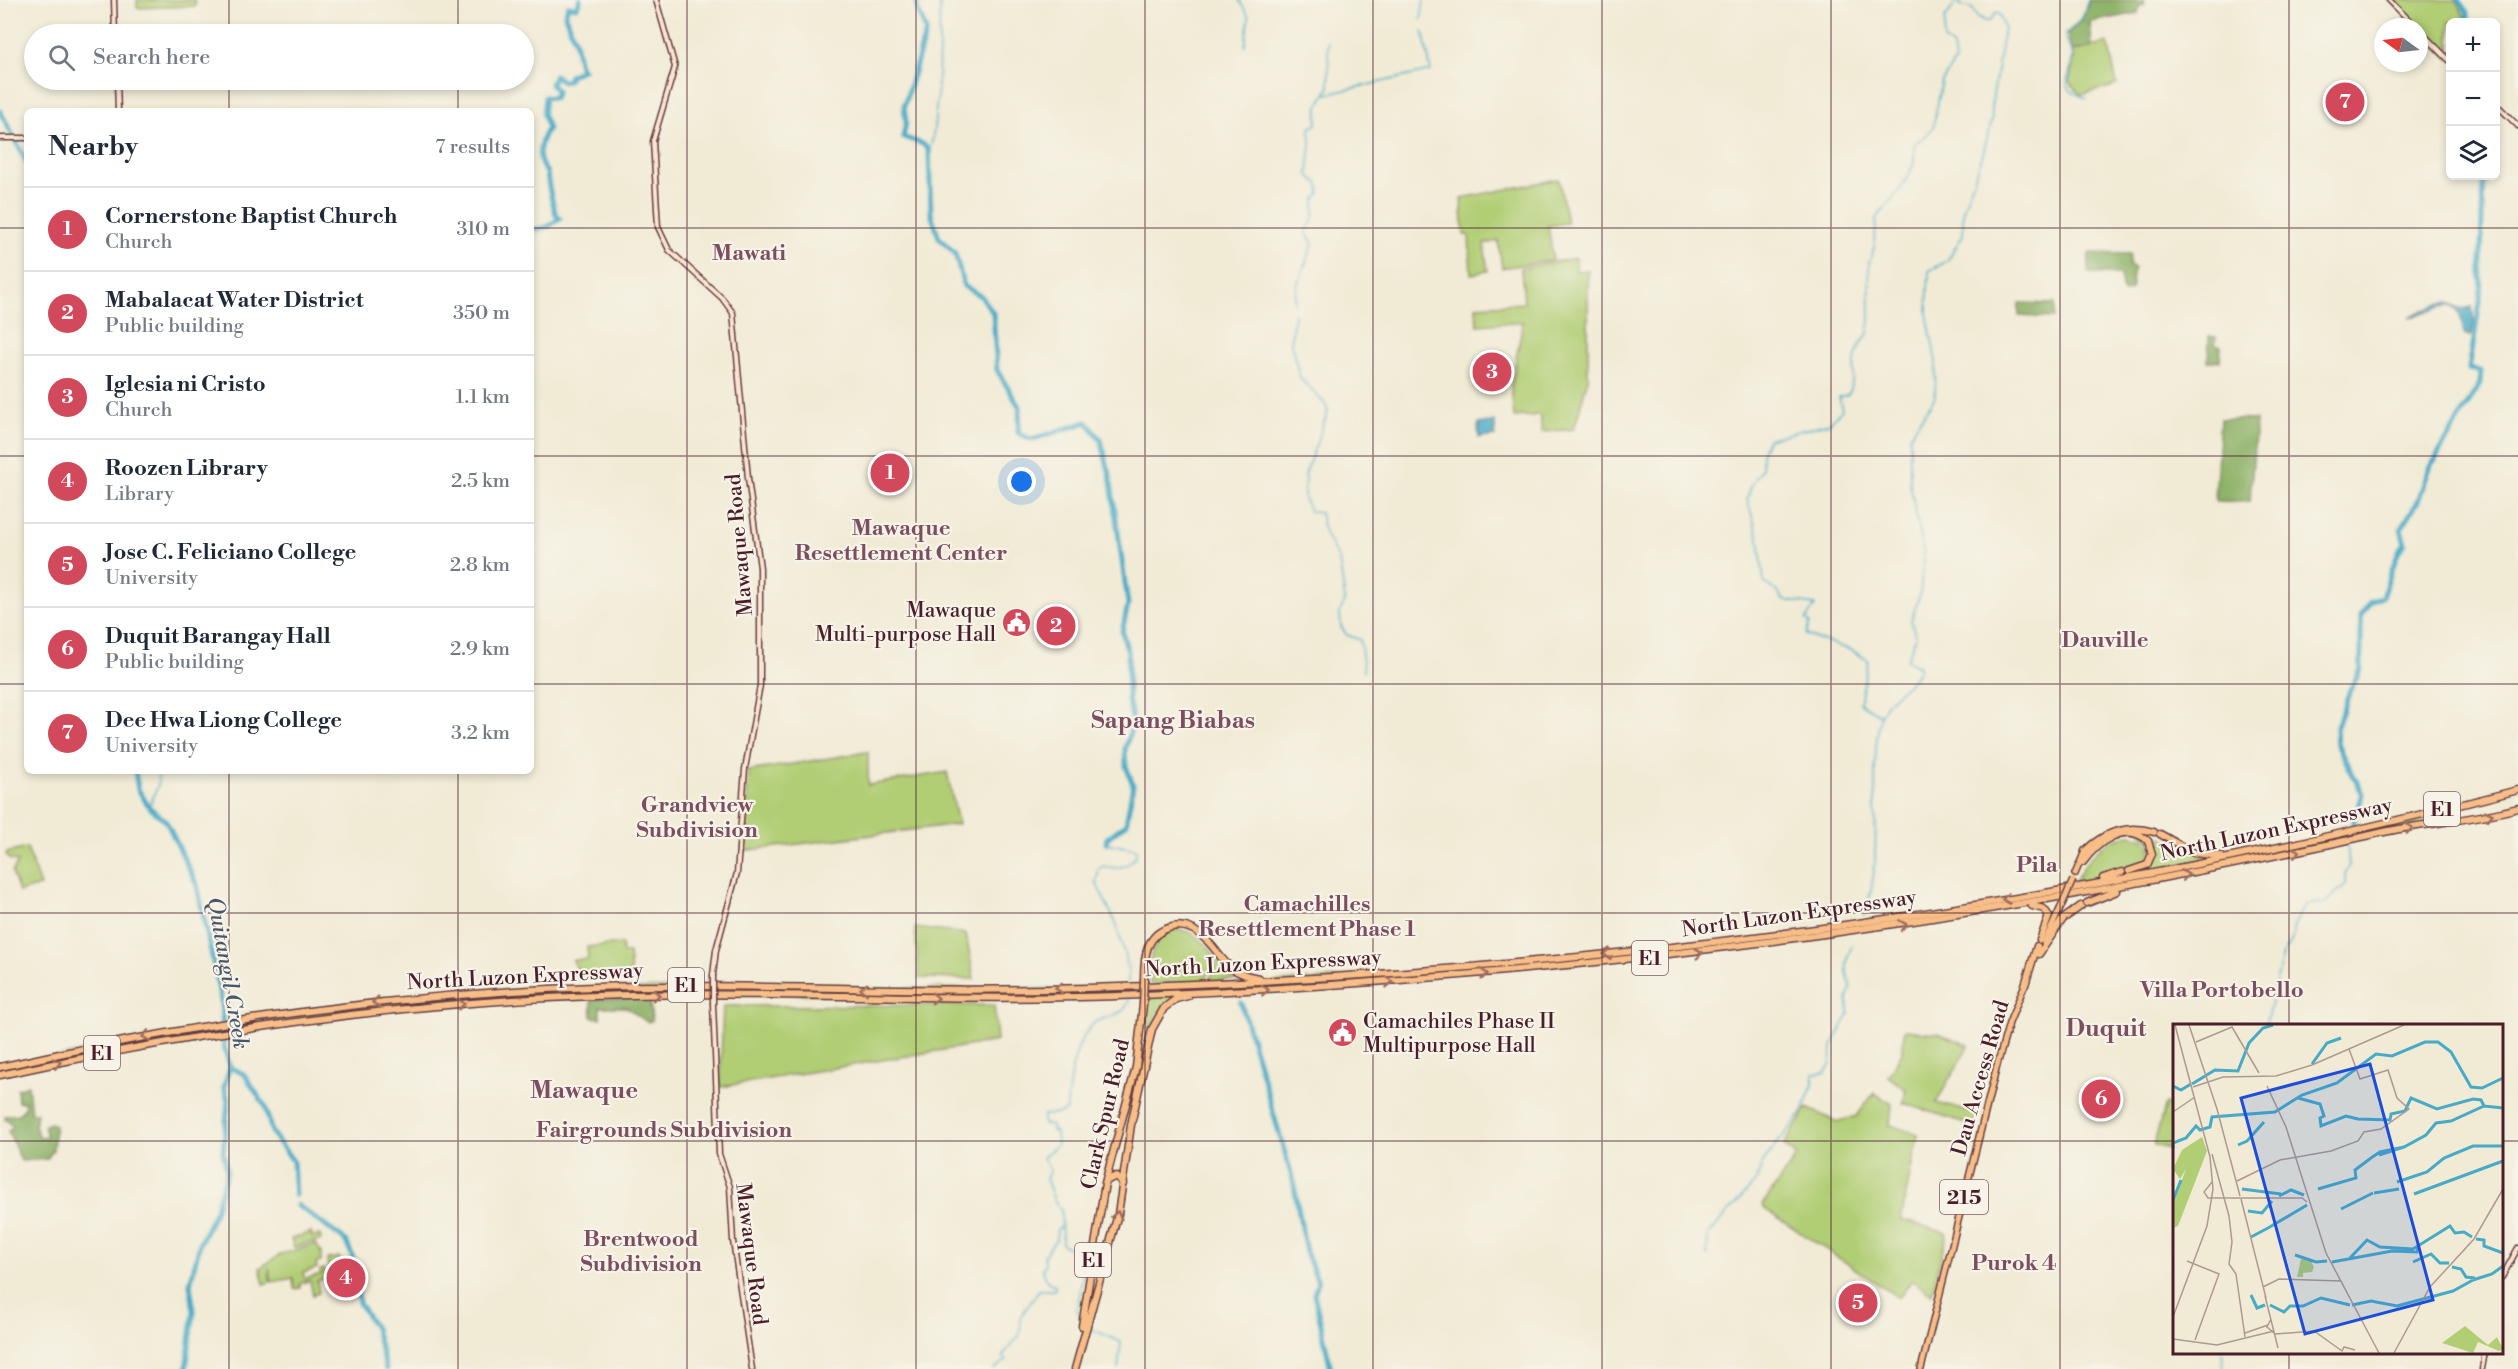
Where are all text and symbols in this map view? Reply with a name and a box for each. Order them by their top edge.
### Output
north arrow [2374,18,2428,72]
map controls [2446,18,2500,180]
button: + [2446,18,2500,72]
search box [24,24,534,90]
icon: search [45,41,78,74]
text: Search here [93,44,210,71]
button: − [2446,72,2500,126]
pin: 7 [2326,80,2364,124]
button: layers [2446,126,2500,180]
text: Nearby [48,131,138,163]
text: 7 results [435,135,510,160]
text: Cornerstone Baptist Church [105,203,397,230]
text: 1 [63,217,72,242]
text: 310 m [457,217,510,242]
text: Church [105,230,172,255]
district label: Mawati [712,240,786,267]
text: Mabalacat Water District [105,287,363,314]
text: 2 [61,301,74,326]
text: 350 m [453,301,510,326]
text: Public building [105,314,244,339]
pin: 3 [1472,350,1512,394]
text: Iglesia ni Cristo [105,371,266,398]
text: 3 [61,385,74,410]
text: 1.1 km [456,385,510,410]
text: Church [105,398,172,423]
pin: 1 [870,450,910,496]
text: Roozen Library [105,455,268,482]
your location [1007,467,1036,496]
text: 4 [61,469,74,494]
text: 2.5 km [451,469,510,494]
street label: Mawaque Road [721,473,759,617]
text: Library [105,482,174,507]
district label: Mawaque Resettlement Center [795,515,1007,567]
text: Jose C. Feliciano College [105,539,356,566]
text: 5 [61,553,74,578]
text: 2.8 km [450,553,510,578]
text: University [105,566,198,591]
place label: Mawaque Multi-purpose Hall [815,598,996,648]
pin: 2 [1036,604,1076,648]
public building icon: Mawaque Multi-purpose Hall [1001,606,1033,638]
text: Duquit Barangay Hall [105,623,331,650]
district label: Dauville [2061,627,2149,654]
text: 6 [61,637,74,662]
text: 2.9 km [450,637,510,662]
text: Public building [105,650,244,675]
district label: Sapang Biabas [1091,706,1255,736]
text: Dee Hwa Liong College [105,707,342,734]
text: 7 [62,721,73,746]
text: 3.2 km [451,721,510,746]
text: University [105,734,198,759]
district label: Grandview Subdivision [636,792,758,844]
street label: North Luzon Expressway [2158,792,2395,867]
road number: E1 [2424,792,2460,826]
one-way arrow [2484,810,2494,823]
one-way arrow [2404,822,2414,835]
one-way arrow [2291,846,2301,859]
district label: Pila [2016,852,2059,879]
one-way arrow [2179,869,2189,882]
street label: North Luzon Expressway [1680,885,1919,943]
district label: Camachilles Resettlement Phase 1 [1198,891,1416,943]
one-way arrow [2001,892,2011,905]
water label: Quitangil Creek [201,895,254,1051]
one-way arrow [1898,919,1907,931]
road number: E1 [1632,941,1668,975]
street label: North Luzon Expressway [1144,945,1383,983]
one-way arrow [1602,947,1611,960]
one-way arrow [1694,947,1703,959]
street label: North Luzon Expressway [406,958,645,996]
road number: E1 [668,968,704,1002]
one-way arrow [1479,968,1488,981]
one-way arrow [1385,976,1394,989]
district label: Villa Portobello [2139,977,2304,1004]
one-way arrow [1055,982,1064,994]
one-way arrow [860,983,869,995]
one-way arrow [1261,983,1270,996]
one-way arrow [652,989,661,1001]
one-way arrow [931,992,940,1004]
one-way arrow [371,996,381,1008]
one-way arrow [457,998,466,1011]
street label: Dau Access Road [1946,998,2016,1159]
place label: Camachiles Phase II Multipurpose Hall [1363,1009,1555,1059]
district label: Duquit [2066,1014,2147,1044]
public building icon: Camachiles Phase II Multipurpose Hall [1326,1017,1358,1049]
inset map [2173,1024,2503,1354]
one-way arrow [141,1029,151,1042]
road number: E1 [84,1036,120,1070]
street label: Clark Spur Road [1076,1036,1136,1192]
one-way arrow [52,1057,62,1070]
district label: Mawaque [530,1076,638,1106]
pin: 6 [2082,1076,2120,1122]
district label: Fairgrounds Subdivision [536,1117,793,1144]
road number: 215 [1940,1180,1988,1214]
street label: Mawaque Road [729,1182,773,1327]
one-way arrow [1110,1211,1123,1221]
district label: Brentwood Subdivision [580,1226,702,1278]
road number: E1 [1075,1243,1111,1277]
district label: Purok 4 [1972,1250,2056,1277]
pin: 4 [326,1256,366,1300]
pin: 5 [1838,1280,1878,1326]

